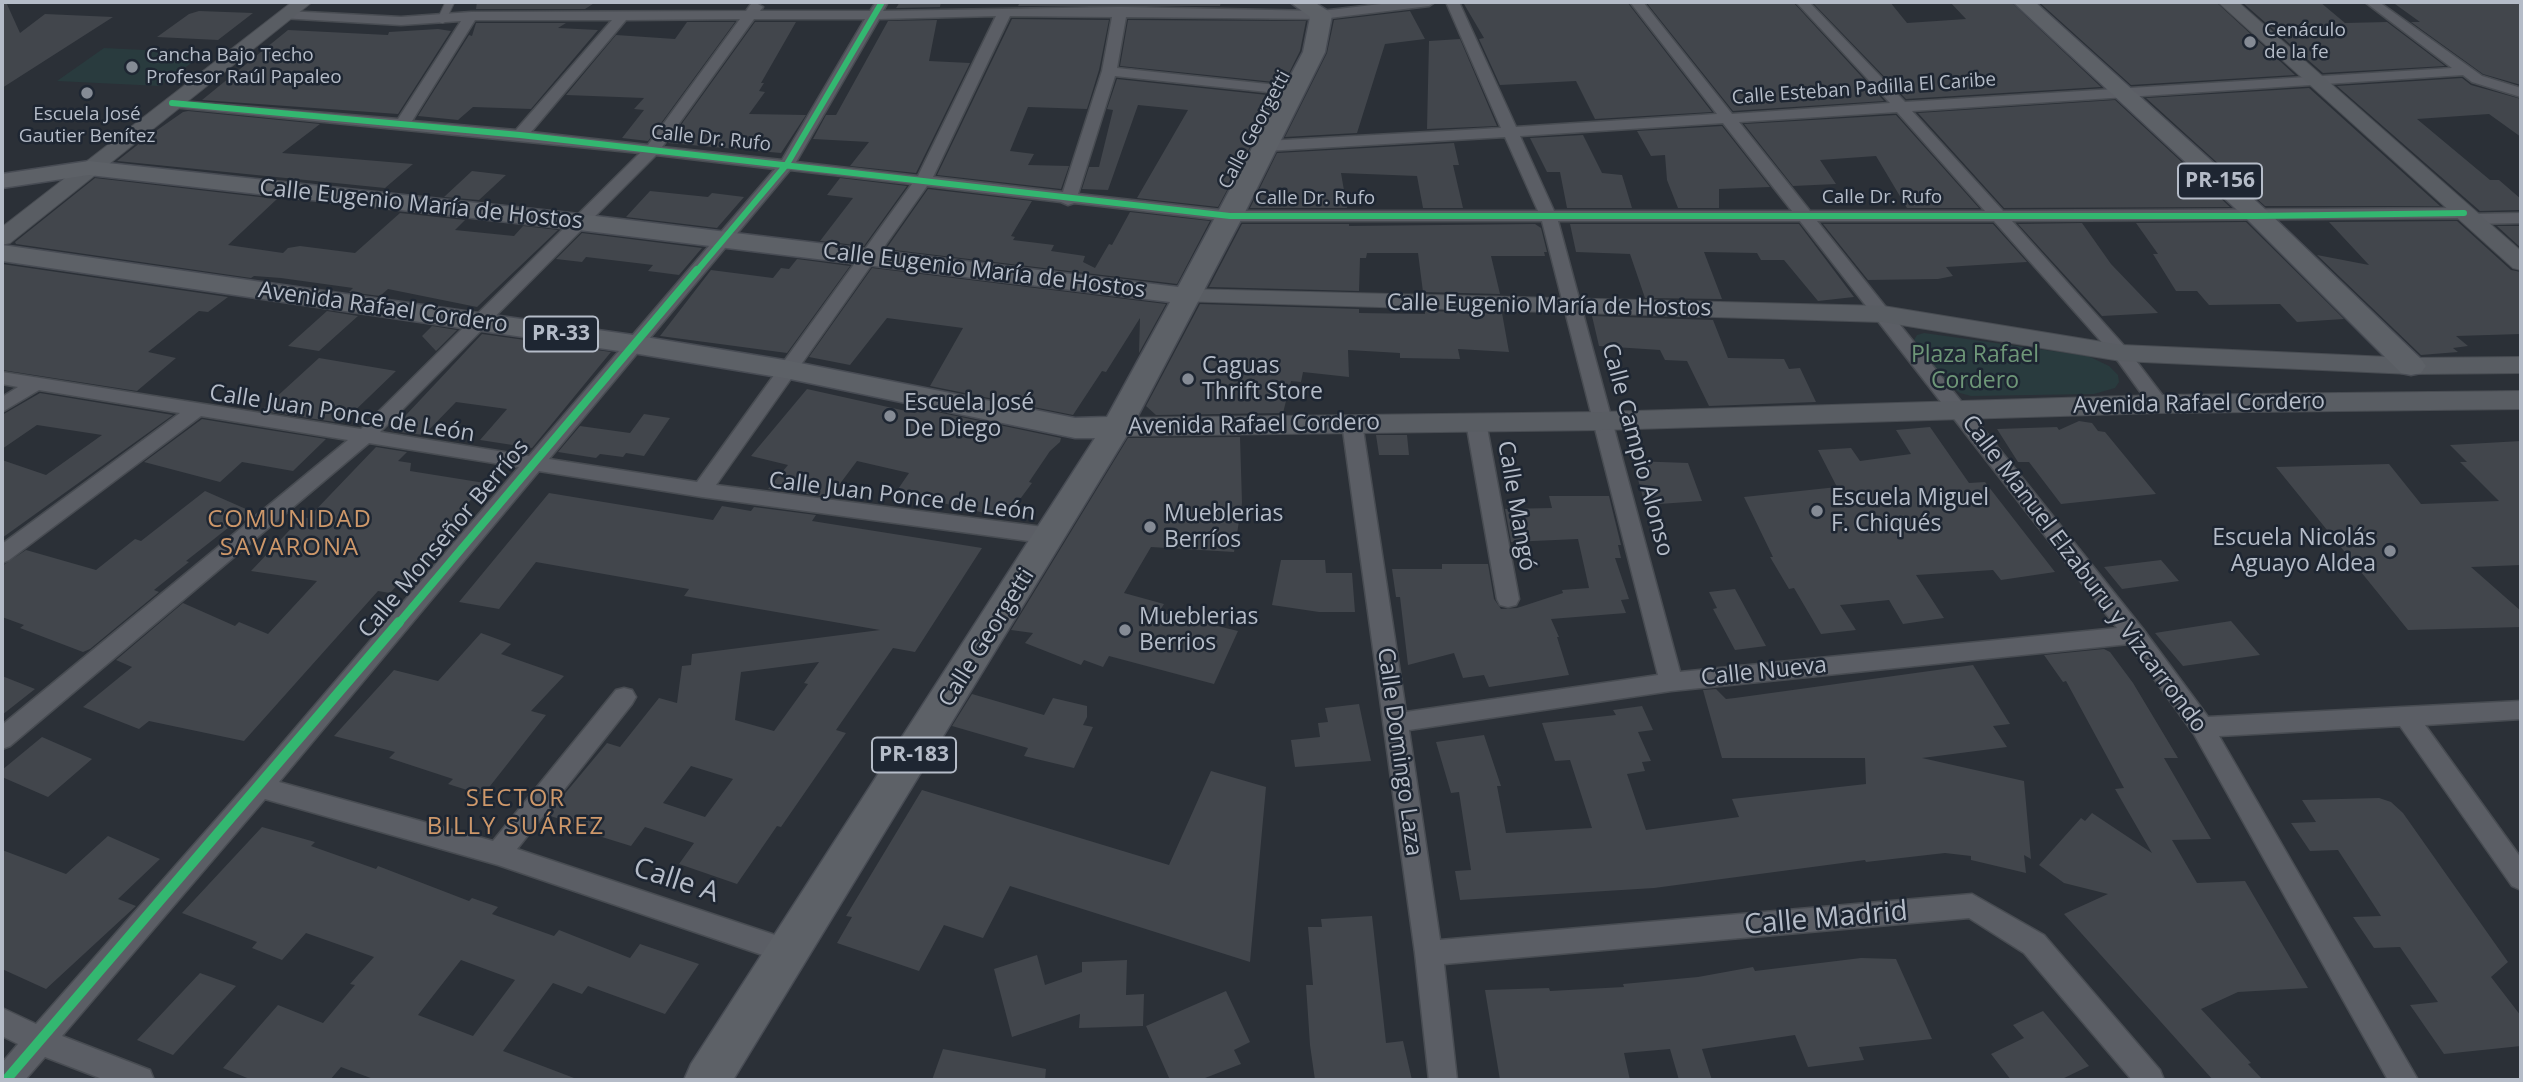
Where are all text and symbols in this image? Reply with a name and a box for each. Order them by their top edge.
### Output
place label: Cenáculo de la fe [2264,20,2346,64]
marker: Cenáculo de la fe [2242,34,2258,50]
place label: Cancha Bajo Techo Profesor Raúl Papaleo [146,45,342,89]
marker: Cancha Bajo Techo Profesor Raúl Papaleo [124,59,140,75]
street label: Calle Georgetti [1214,67,1296,193]
street label: Calle Esteban Padilla El Caribe [1731,68,1997,110]
marker: Escuela José Gautier Benítez [79,85,95,101]
place label: Escuela José Gautier Benítez [19,104,155,148]
street label: Calle Dr. Rufo [650,121,772,157]
road number: PR-156 [2178,164,2262,198]
street label: Calle Eugenio María de Hostos [258,174,584,236]
street label: Calle Dr. Rufo [1822,187,1942,209]
street label: Calle Dr. Rufo [1255,188,1375,210]
street label: Calle Eugenio María de Hostos [821,238,1147,304]
street label: Avenida Rafael Cordero [256,277,510,339]
street label: Calle Eugenio María de Hostos [1386,289,1712,323]
road number: PR-33 [524,316,598,352]
street label: Calle Campio Alonso [1595,341,1679,559]
park label: Plaza Rafael Cordero [1911,341,2039,395]
place label: Caguas Thrift Store [1202,352,1323,406]
marker: Caguas Thrift Store [1180,371,1196,387]
street label: Calle Juan Ponce de León [207,379,477,449]
street label: Avenida Rafael Cordero [2073,388,2325,420]
place label: Escuela José De Diego [904,389,1034,443]
marker: Escuela José De Diego [882,408,898,424]
street label: Avenida Rafael Cordero [1128,409,1380,441]
street label: Calle Manuel Elzaburu y Vizcarrondo [1956,410,2212,738]
street label: Calle Monseñor Berríos [353,434,535,644]
street label: Calle Mangó [1491,439,1541,573]
street label: Calle Juan Ponce de León [767,467,1037,527]
place label: Escuela Miguel F. Chiqués [1831,484,1989,538]
place label: Mueblerias Berríos [1164,500,1283,554]
marker: Escuela Miguel F. Chiqués [1809,503,1825,519]
district label: COMUNIDAD SAVARONA [208,506,372,562]
marker: Mueblerias Berríos [1142,519,1158,535]
place label: Escuela Nicolás Aguayo Aldea [2212,524,2376,578]
marker: Escuela Nicolás Aguayo Aldea [2382,543,2398,559]
street label: Calle Georgetti [933,564,1041,712]
place label: Mueblerias Berrios [1139,603,1258,657]
marker: Mueblerias Berrios [1117,622,1133,638]
street label: Calle Domingo Laza [1371,646,1427,858]
street label: Calle Nueva [1700,652,1828,692]
road number: PR-183 [872,738,956,772]
district label: SECTOR BILLY SUÁREZ [428,785,604,841]
street label: Calle A [629,851,723,911]
street label: Calle Madrid [1743,895,1909,943]

